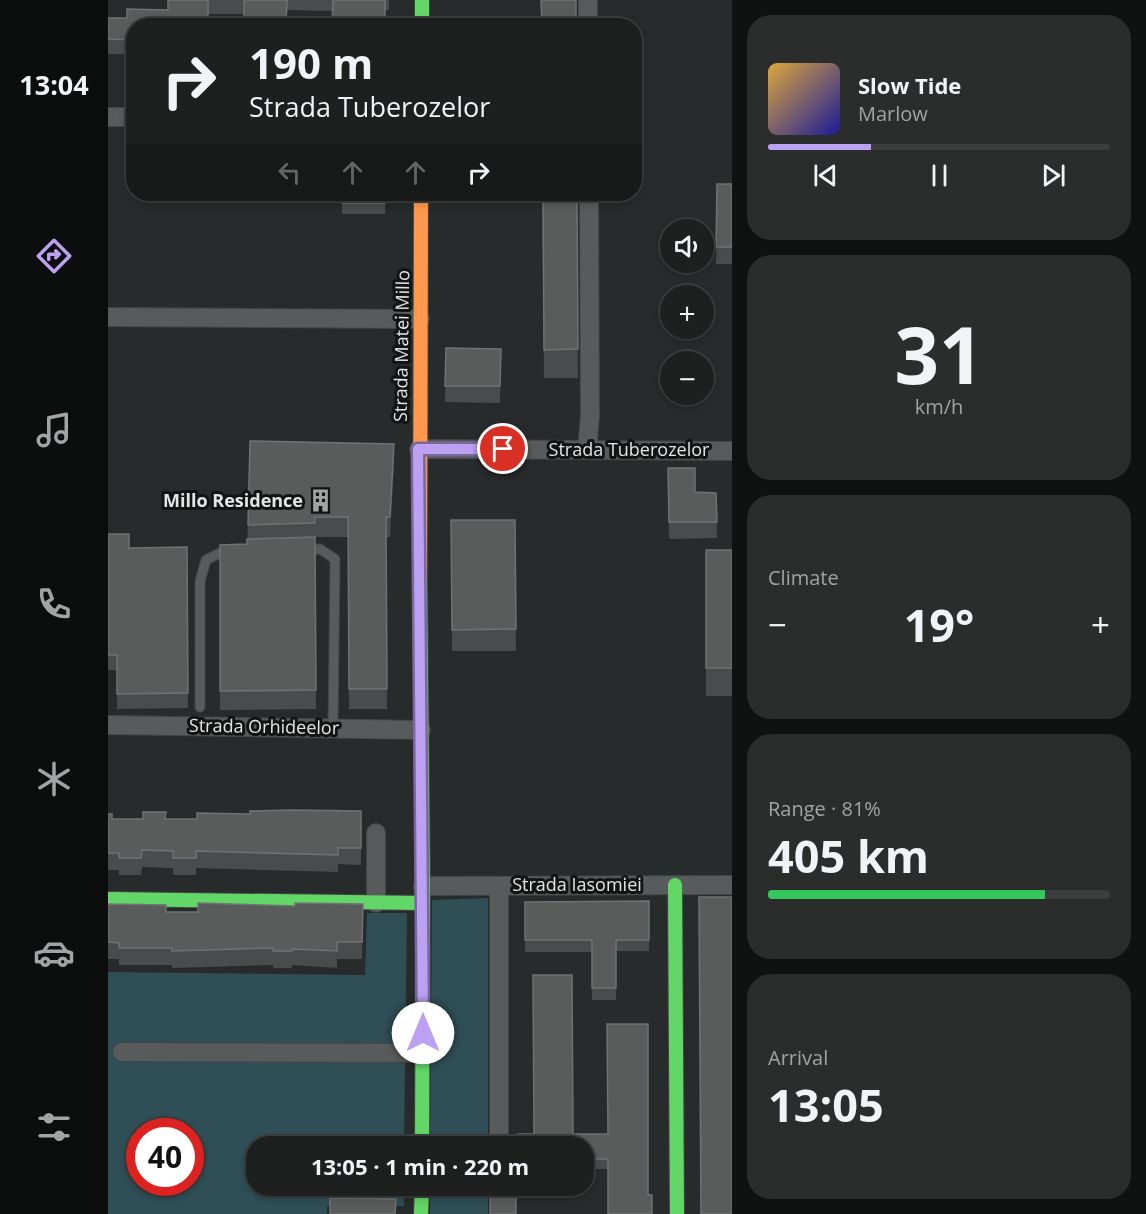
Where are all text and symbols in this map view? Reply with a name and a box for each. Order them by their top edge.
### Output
text: 190 m [249,34,373,91]
icon: right [150,42,228,120]
text: 13:04 [19,66,89,103]
text: Slow Tide [858,70,961,100]
text: Strada Tuberozelor [249,88,490,125]
text: Marlow [858,100,928,127]
icon: left [273,156,306,189]
icon: ahead [336,156,369,189]
icon: ahead [399,156,432,189]
icon: right [462,156,495,189]
icon: previous [809,159,842,192]
icon: pause [923,159,956,192]
icon: next [1037,159,1070,192]
map controls [660,219,714,405]
button: sound [660,219,714,273]
icon: directions [33,235,75,277]
street label: Strada Matei Millo [388,270,414,422]
button: + [660,285,714,339]
text: 31 [894,301,984,407]
button: − [660,351,714,405]
text: km/h [915,393,963,420]
icon: music [33,409,75,451]
pin [477,423,528,474]
icon: arrive [486,432,519,465]
street label: Strada Tuberozelor [549,437,710,461]
place label: Millo Residence [163,488,303,512]
building icon: Millo Residence [308,488,334,514]
text: Climate [768,564,839,591]
icon: phone [33,583,75,625]
text: 19° [904,594,974,655]
text: − [768,602,787,647]
text: + [1091,602,1110,647]
street label: Strada Orhideelor [189,713,340,739]
icon: climate [33,758,75,800]
text: Range · 81% [768,795,881,822]
text: 405 km [768,825,929,886]
street label: Strada Iasomiei [512,872,642,896]
icon: car [33,932,75,974]
position arrow [391,1001,455,1065]
text: Arrival [768,1044,828,1071]
text: 13:05 [768,1074,884,1135]
icon: filters [33,1106,75,1148]
speed limit sign: 40 [126,1118,204,1196]
text: 13:05 · 1 min · 220 m [311,1151,529,1181]

